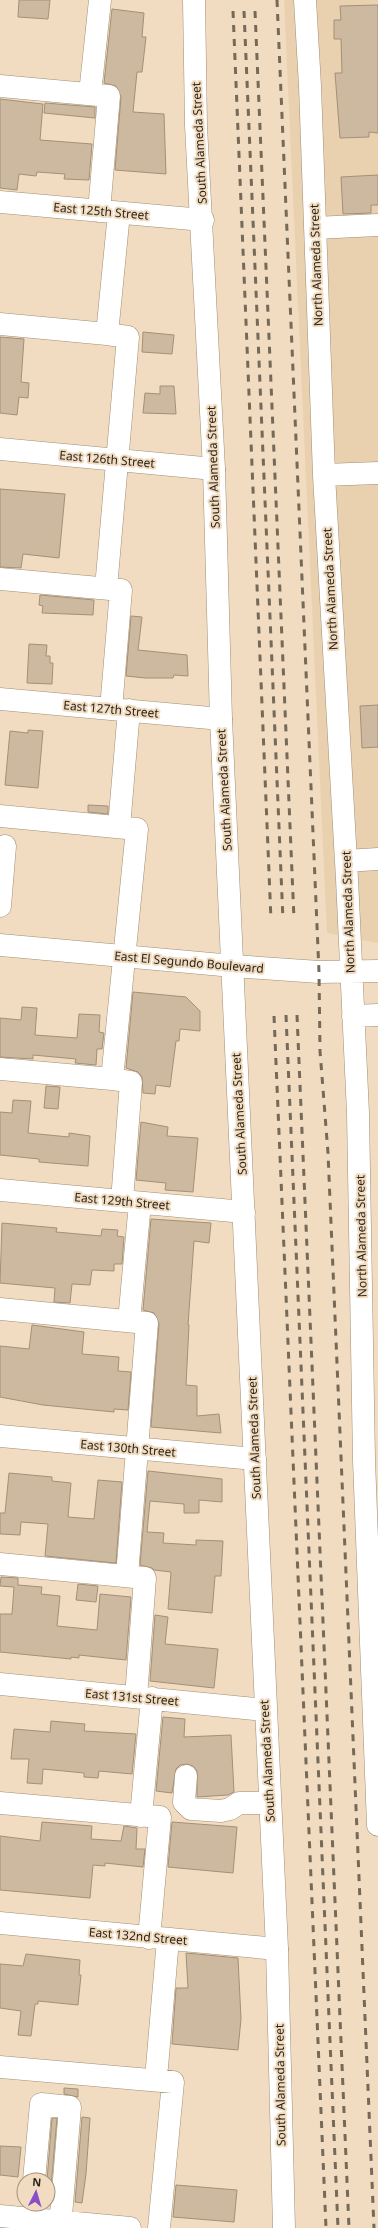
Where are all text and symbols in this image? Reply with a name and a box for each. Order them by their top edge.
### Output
street label: South Alameda Street [187,81,211,205]
street label: East 125th Street [53,198,150,224]
street label: North Alameda Street [305,203,327,326]
street label: South Alameda Street [202,405,224,528]
street label: East 126th Street [59,446,156,472]
street label: North Alameda Street [318,527,342,651]
street label: East 127th Street [63,696,160,722]
street label: South Alameda Street [212,728,236,852]
street label: North Alameda Street [337,850,359,973]
street label: East El Segundo Boulevard [114,947,264,977]
street label: South Alameda Street [227,1052,251,1176]
street label: North Alameda Street [351,1174,371,1297]
street label: East 129th Street [74,1188,171,1214]
street label: South Alameda Street [243,1376,265,1499]
street label: East 130th Street [80,1435,177,1461]
street label: East 131st Street [84,1684,180,1710]
street label: South Alameda Street [255,1699,279,1823]
street label: East 132nd Street [88,1923,189,1949]
street label: South Alameda Street [270,2023,290,2146]
north arrow [16,2172,56,2212]
text: N [32,2174,42,2189]

